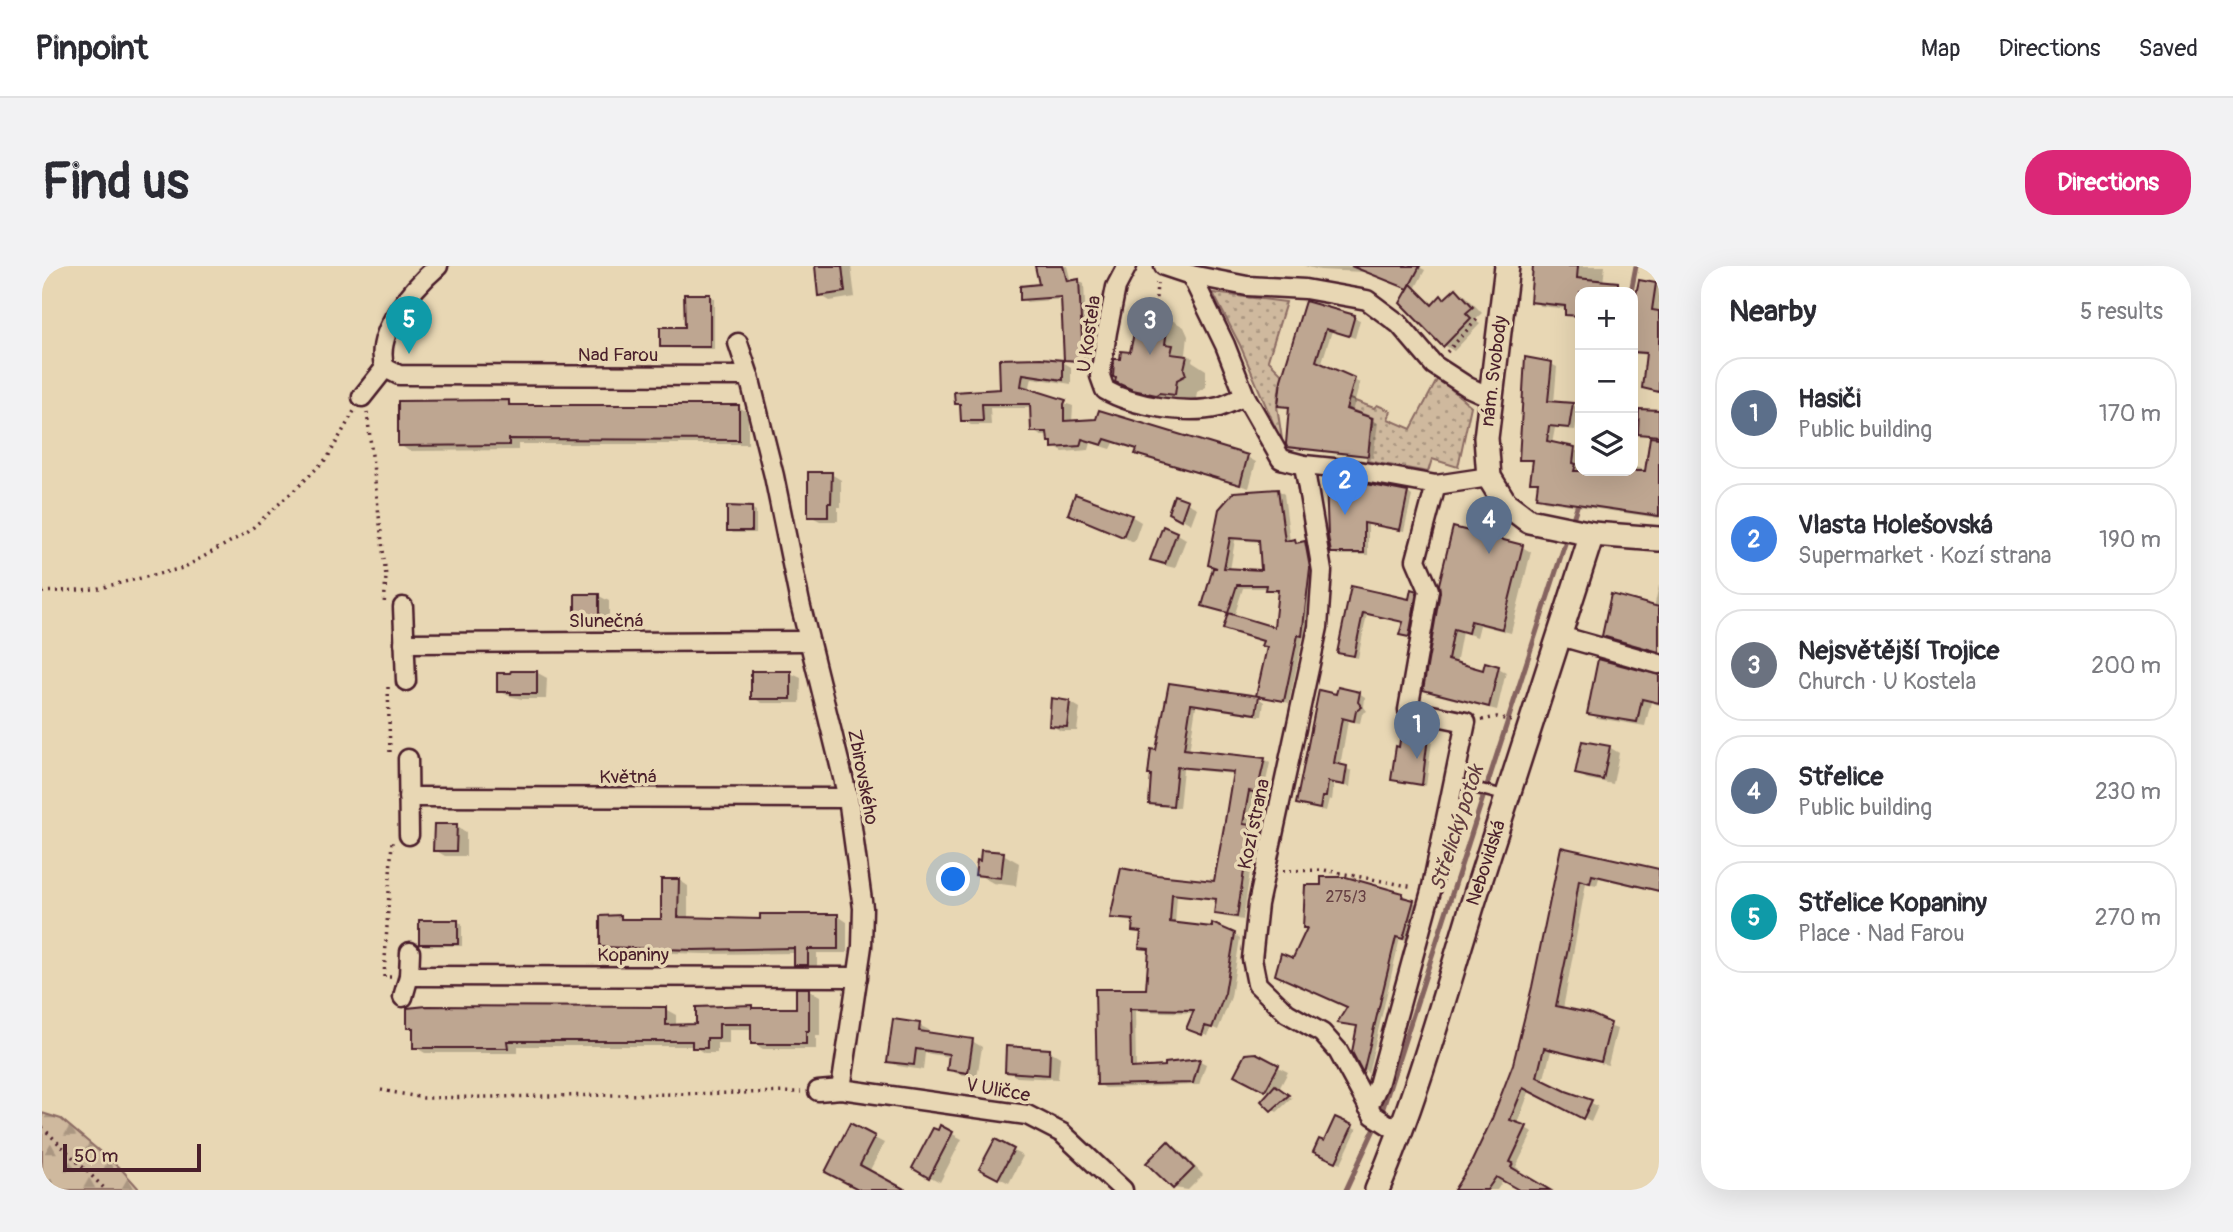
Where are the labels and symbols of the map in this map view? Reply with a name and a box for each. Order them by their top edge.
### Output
street label: U Kostela [1072,294,1106,374]
pin: 5 [386,296,432,354]
pin: 3 [1127,297,1173,355]
street label: nám. Svobody [1475,314,1513,428]
street label: Nad Farou [578,343,658,367]
pin: 2 [1322,457,1368,515]
pin: 4 [1466,496,1512,554]
street label: Slunečná [569,609,643,633]
pin: 1 [1394,701,1440,759]
street label: Zbirovského [842,727,884,827]
water label: Střelický potok [1424,760,1491,894]
street label: Květná [599,765,657,789]
street label: Kozí strana [1233,776,1275,871]
street label: Nebovidská [1461,817,1511,909]
your location [936,862,970,896]
house number: 275/3 [1326,887,1366,907]
street label: Kopaniny [597,943,669,967]
street label: V Uličce [964,1073,1033,1108]
scale bar [63,1141,201,1173]

